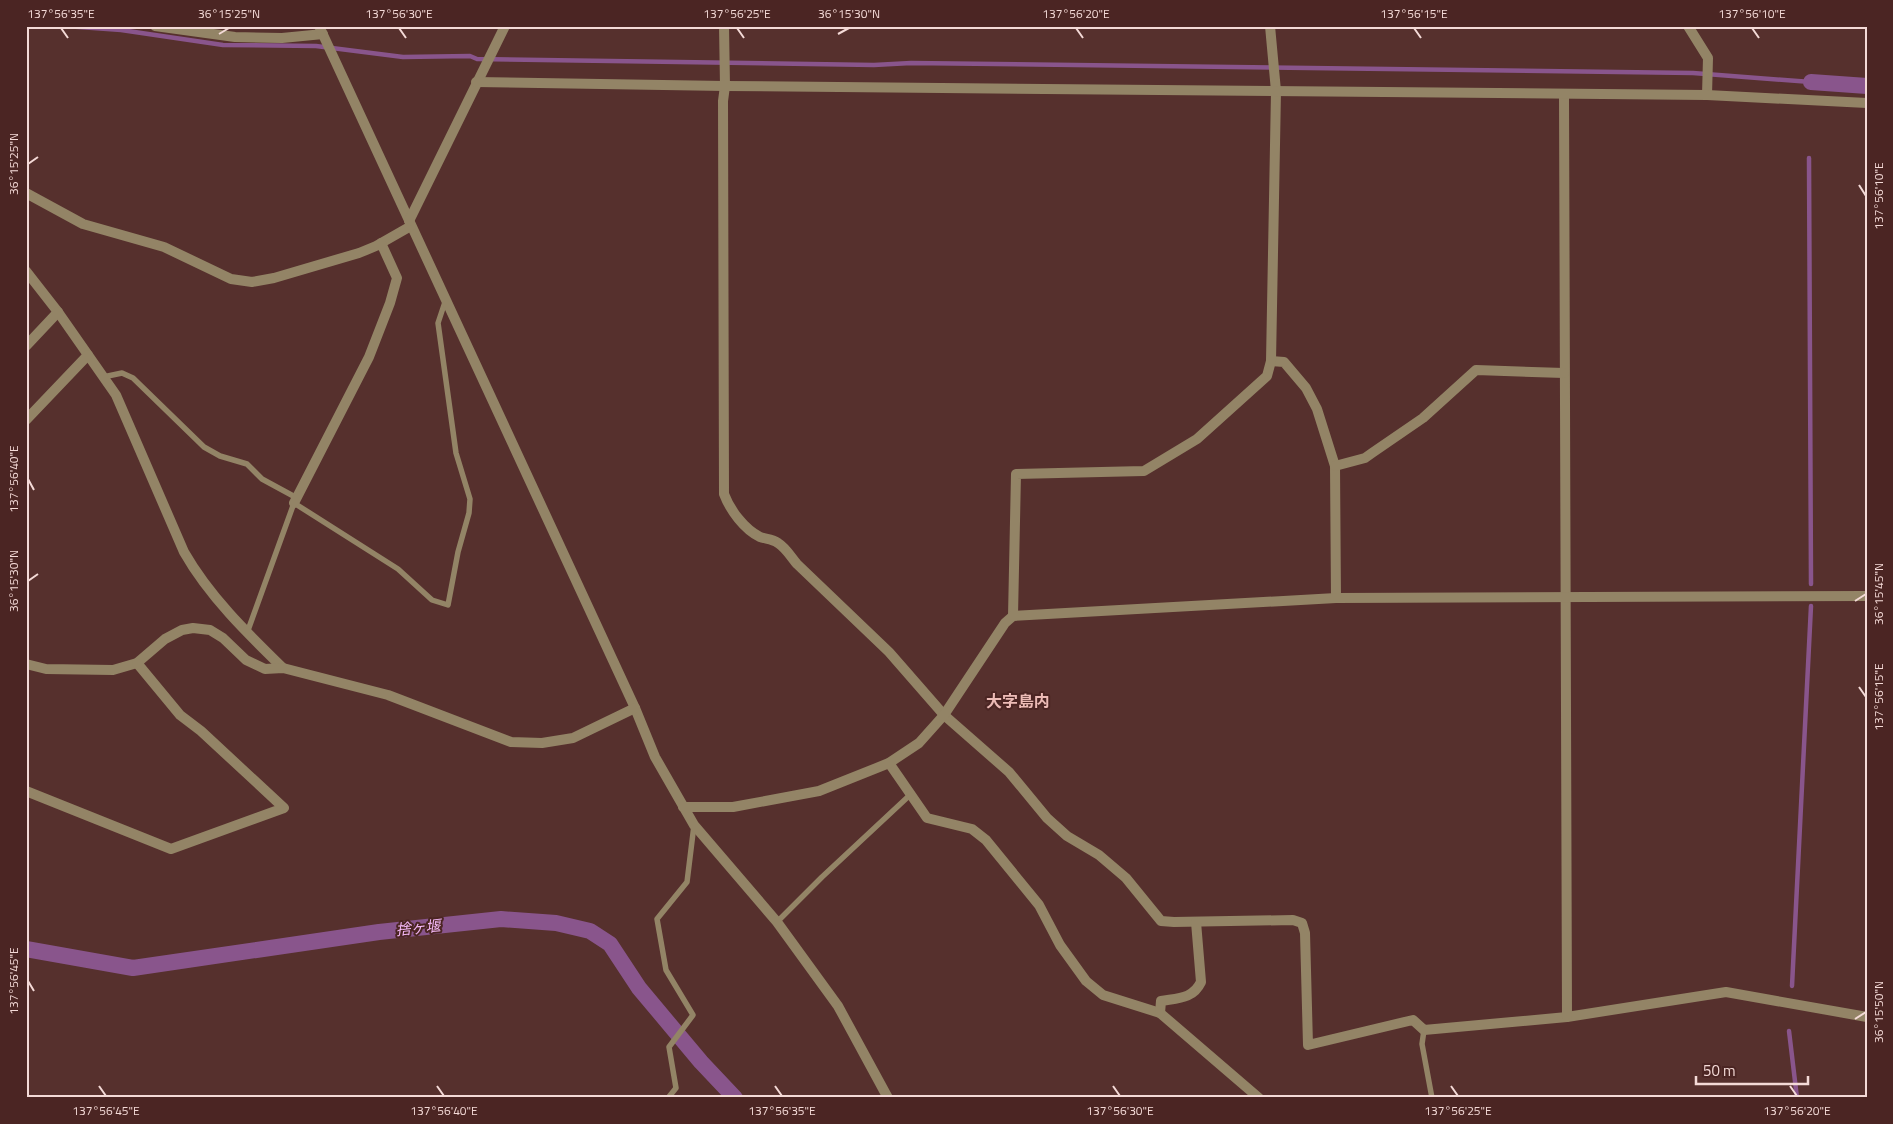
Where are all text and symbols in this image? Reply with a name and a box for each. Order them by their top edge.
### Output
text: 137°56'35"E [27,4,95,23]
text: 36°15'25"N [198,4,260,23]
text: 137°56'30"E [365,4,433,23]
text: 137°56'25"E [703,4,771,23]
text: 36°15'30"N [818,4,880,23]
text: 137°56'20"E [1042,4,1110,23]
text: 137°56'15"E [1380,4,1448,23]
text: 137°56'10"E [1718,4,1786,23]
text: 36°15'25"N [4,133,23,195]
text: 137°56'10"E [1869,162,1888,230]
text: 137°56'40"E [4,445,23,513]
text: 36°15'30"N [4,550,23,612]
text: 36°15'45"N [1869,563,1888,625]
text: 137°56'15"E [1869,663,1888,731]
district label: 大字島内 [986,689,1050,713]
water label: 捨ヶ堰 [394,913,445,941]
text: 137°56'45"E [4,947,23,1015]
text: 36°15'50"N [1869,981,1888,1043]
scale bar [1696,1054,1808,1086]
text: 50 m [1703,1059,1736,1082]
text: 137°56'45"E [72,1101,140,1120]
text: 137°56'40"E [410,1101,478,1120]
text: 137°56'35"E [748,1101,816,1120]
text: 137°56'30"E [1086,1101,1154,1120]
text: 137°56'25"E [1424,1101,1492,1120]
text: 137°56'20"E [1763,1101,1831,1120]

